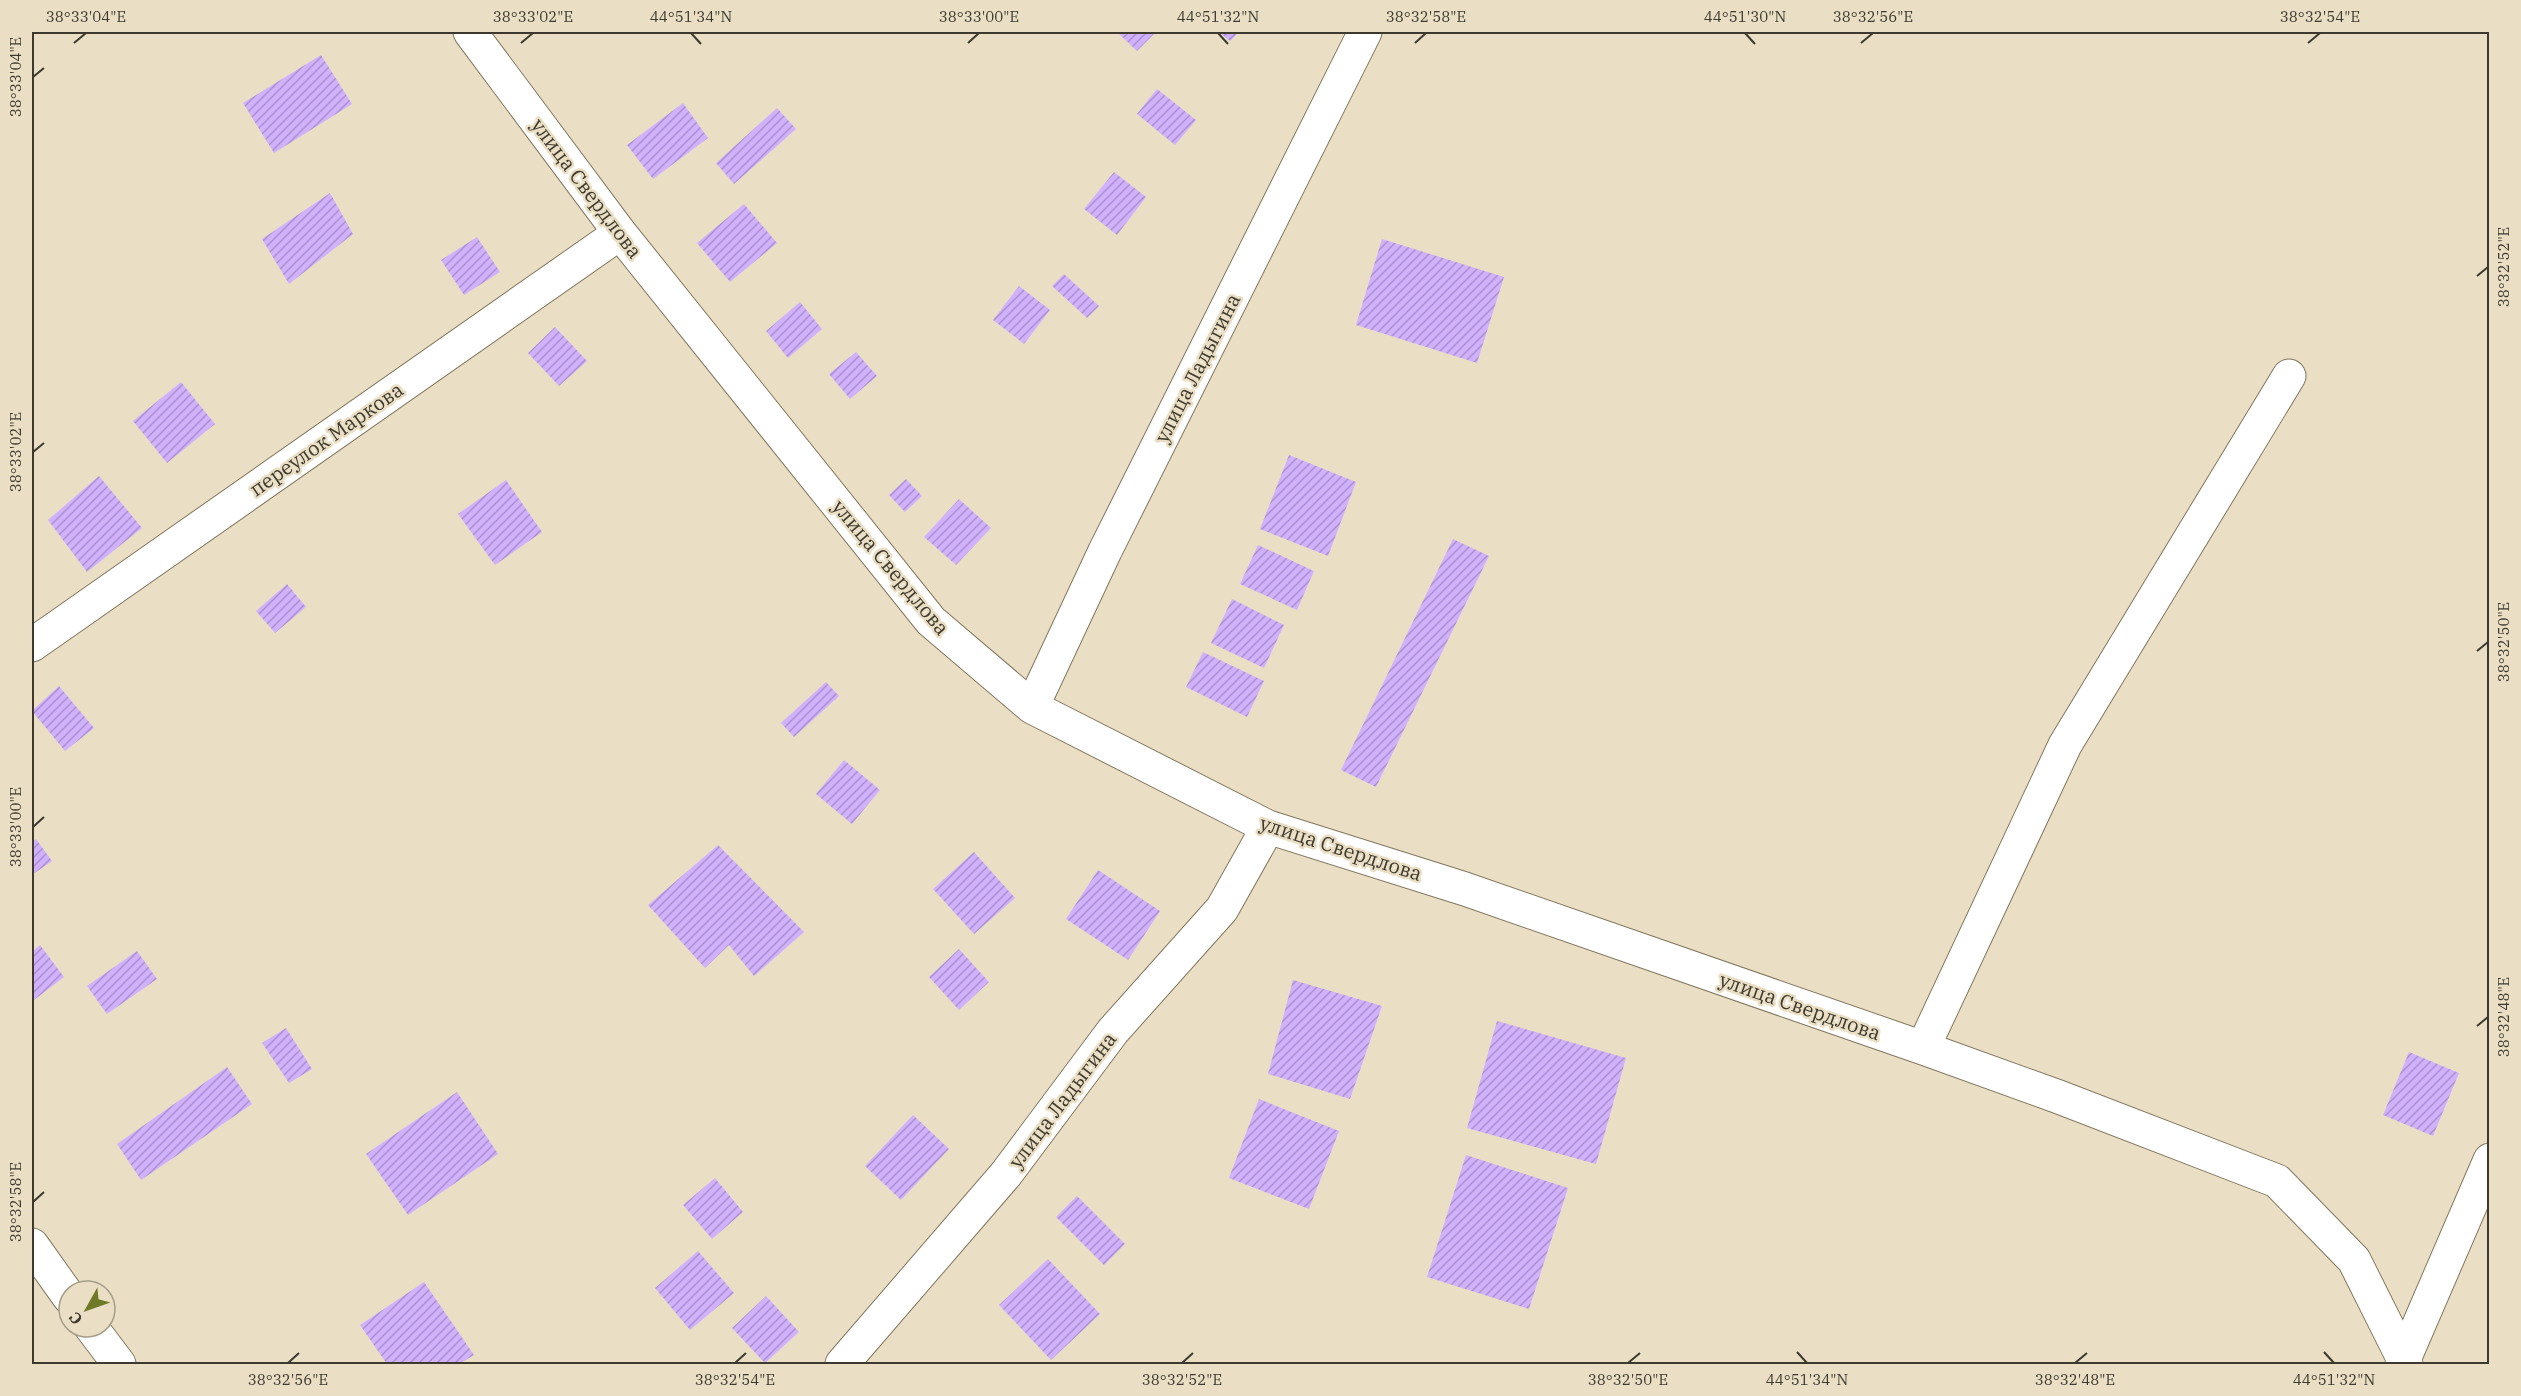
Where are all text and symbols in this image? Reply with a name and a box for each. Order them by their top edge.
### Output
text: 38°33'04"E [46,7,126,26]
text: 38°33'02"E [493,7,573,26]
text: 44°51'34"N [650,7,732,26]
text: 38°33'00"E [939,7,1019,26]
text: 44°51'32"N [1177,7,1259,26]
text: 38°32'58"E [1386,7,1466,26]
text: 44°51'30"N [1704,7,1786,26]
text: 38°32'56"E [1833,7,1913,26]
text: 38°32'54"E [2280,7,2360,26]
text: 38°33'04"E [6,37,25,117]
street label: улица Свердлова [525,112,649,264]
text: 38°32'52"E [2494,227,2513,307]
street label: улица Ладыгина [1148,289,1246,447]
street label: переулок Маркова [244,376,408,502]
text: 38°33'02"E [6,412,25,492]
street label: улица Свердлова [826,494,956,640]
text: 38°32'50"E [2494,602,2513,682]
text: 38°33'00"E [6,787,25,867]
street label: улица Свердлова [1256,809,1426,887]
street label: улица Свердлова [1716,966,1884,1046]
text: 38°32'48"E [2494,977,2513,1057]
street label: улица Ладыгина [1002,1026,1122,1174]
text: 38°32'58"E [6,1162,25,1242]
north arrow [57,1279,117,1339]
text: С [64,1308,87,1329]
text: 38°32'56"E [248,1370,328,1389]
text: 38°32'54"E [695,1370,775,1389]
text: 38°32'52"E [1142,1370,1222,1389]
text: 38°32'50"E [1588,1370,1668,1389]
text: 44°51'34"N [1766,1370,1848,1389]
text: 38°32'48"E [2035,1370,2115,1389]
text: 44°51'32"N [2293,1370,2375,1389]

